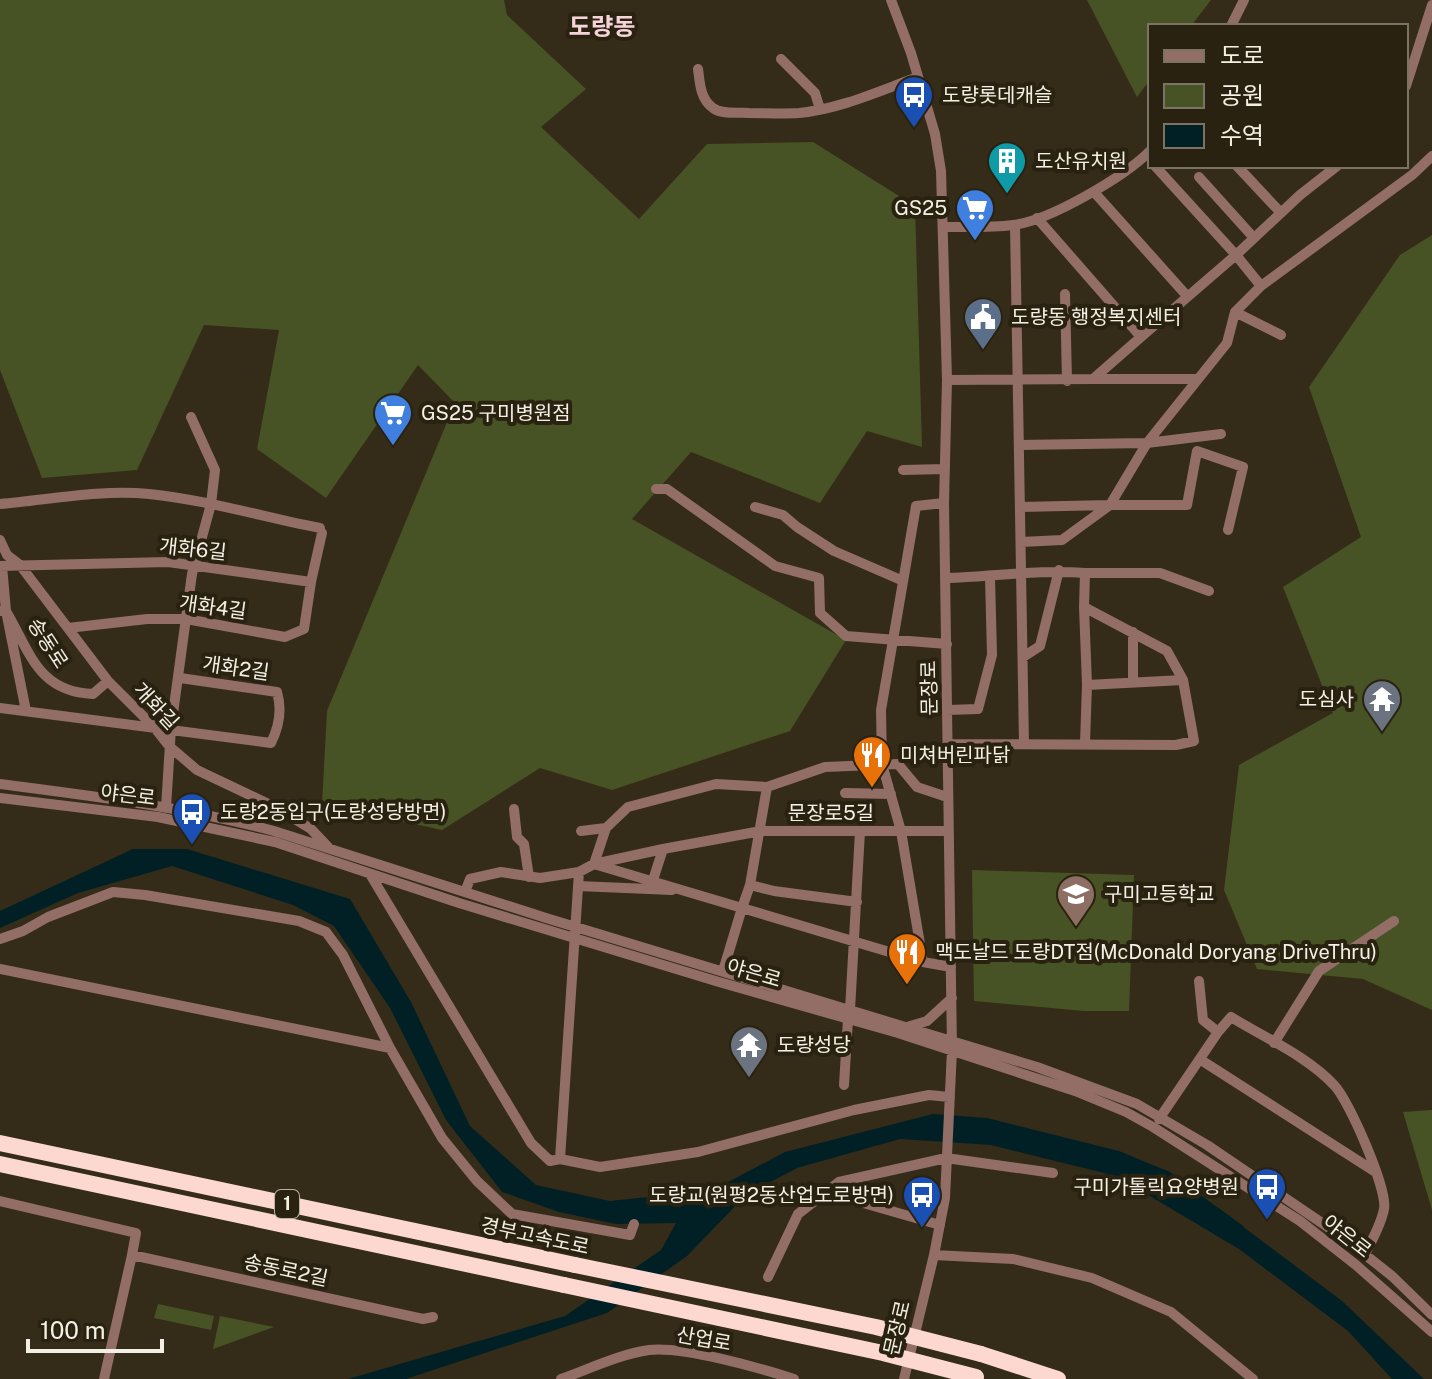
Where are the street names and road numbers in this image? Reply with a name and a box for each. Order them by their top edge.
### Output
street label: 개화6길 [158,534,228,564]
street label: 개화4길 [178,590,248,624]
street label: 송동로 [23,613,73,673]
street label: 개화2길 [201,651,271,685]
street label: 문장로 [917,660,941,716]
street label: 개화길 [128,678,184,734]
street label: 야은로 [99,780,157,810]
street label: 문장로5길 [788,801,874,825]
street label: 야은로 [724,954,784,992]
road number: 1 [275,1190,299,1218]
street label: 야은로 [1318,1210,1376,1262]
street label: 경부고속도로 [479,1213,591,1259]
street label: 송동로2길 [242,1249,330,1291]
street label: 문장로 [879,1298,915,1358]
street label: 산업로 [675,1322,733,1356]

